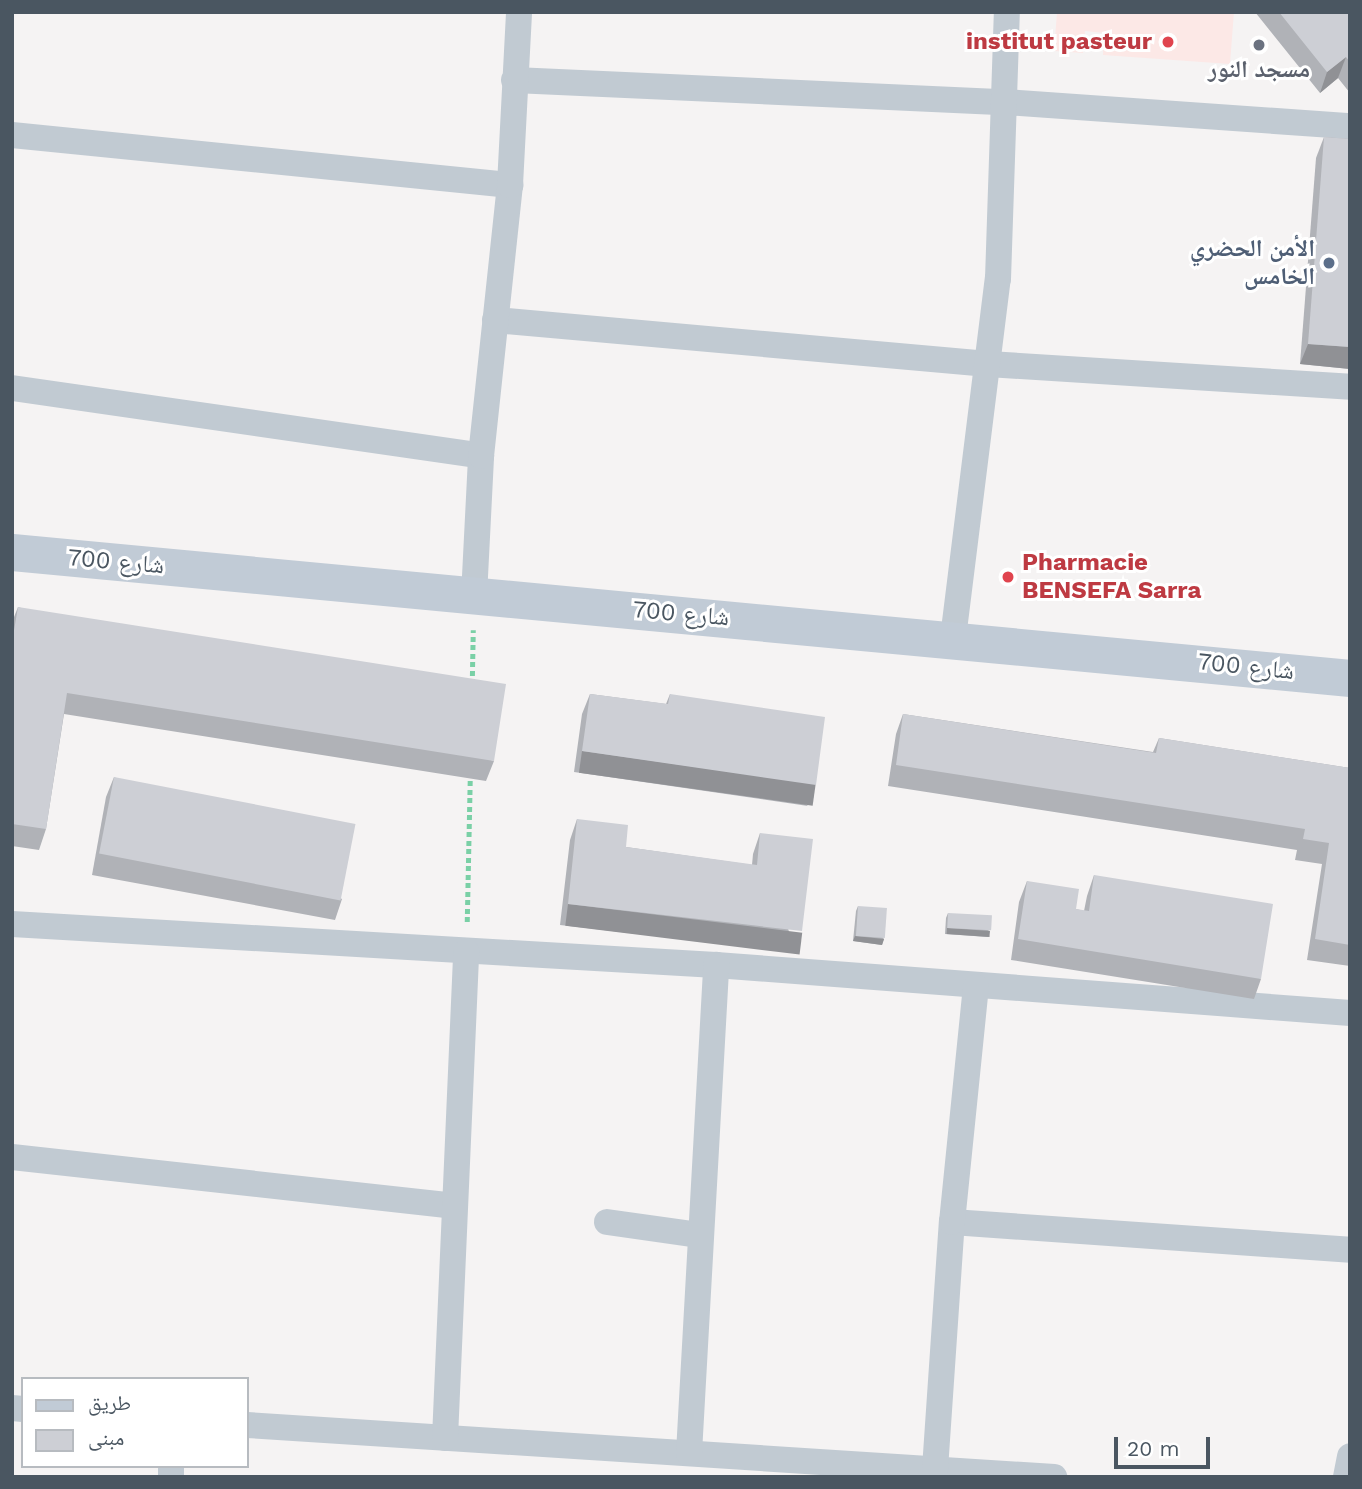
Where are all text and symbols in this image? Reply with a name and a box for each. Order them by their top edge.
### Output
place label: institut pasteur [966,28,1152,56]
marker: institut pasteur [1158,32,1178,52]
marker: مسجد النور [1251,37,1267,53]
place label: مسجد النور [1208,56,1310,84]
place label: الأمن الحضري الخامس [1190,235,1315,291]
marker: الأمن الحضري الخامس [1321,255,1337,271]
street label: شارع 700 [67,543,165,581]
place label: Pharmacie BENSEFA Sarra [1022,549,1202,605]
marker: Pharmacie BENSEFA Sarra [1000,569,1016,585]
street label: شارع 700 [632,595,730,633]
street label: شارع 700 [1196,648,1296,686]
legend [21,1377,248,1468]
text: طريق [88,1390,131,1415]
scale bar [1117,1422,1213,1466]
text: مبنى [88,1425,124,1450]
text: 20 m [1127,1436,1179,1461]

